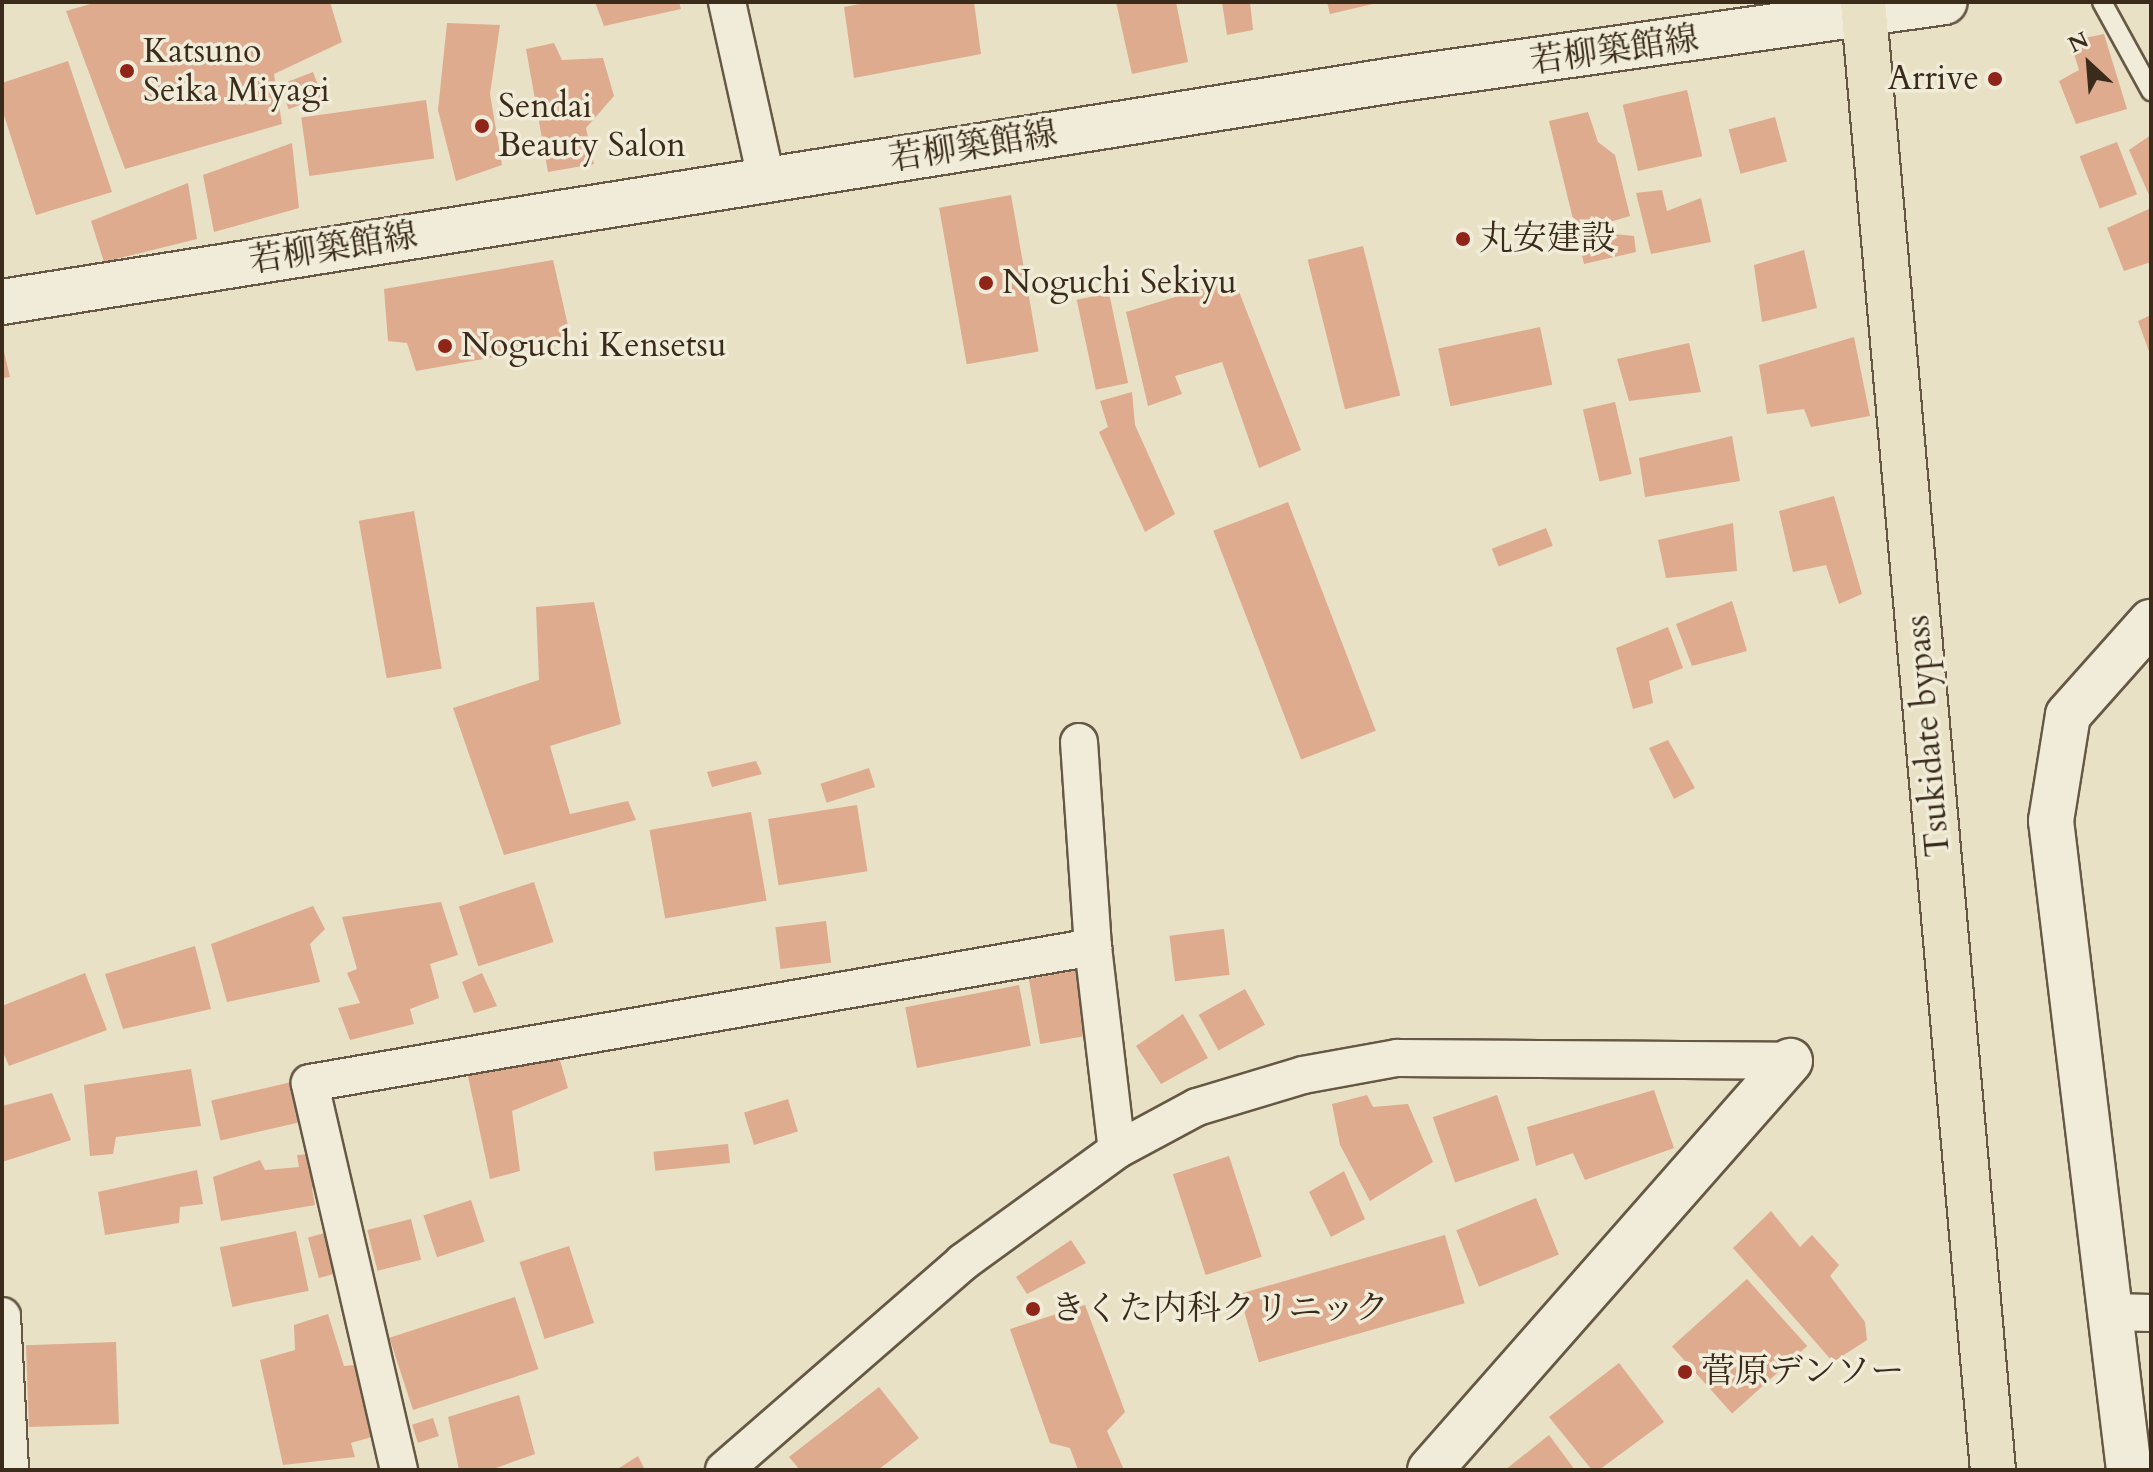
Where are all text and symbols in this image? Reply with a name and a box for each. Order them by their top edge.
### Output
street label: 若柳築館線 [1527,18,1701,82]
north arrow [2049,24,2129,104]
text: N [2063,25,2094,60]
place label: Katsuno Seika Miyagi [143,31,330,110]
place label: Arrive [1888,59,1979,99]
marker: Katsuno Seika Miyagi [118,62,136,80]
marker: Arrive [1986,70,2004,88]
place label: Sendai Beauty Salon [498,86,686,166]
street label: 若柳築館線 [886,113,1060,179]
marker: Sendai Beauty Salon [473,117,491,135]
street label: 若柳築館線 [246,215,420,281]
place label: 丸安建設 [1479,219,1615,259]
marker: 丸安建設 [1454,230,1472,248]
place label: Noguchi Sekiyu [1002,263,1237,303]
marker: Noguchi Sekiyu [977,274,995,292]
place label: Noguchi Kensetsu [461,326,727,366]
marker: Noguchi Kensetsu [436,337,454,355]
street label: Tsukidate bypass [1897,613,1959,859]
place label: きくた内科クリニック [1051,1289,1391,1329]
marker: きくた内科クリニック [1022,1298,1044,1320]
place label: 菅原デンソー [1701,1352,1905,1392]
marker: 菅原デンソー [1676,1363,1694,1381]

